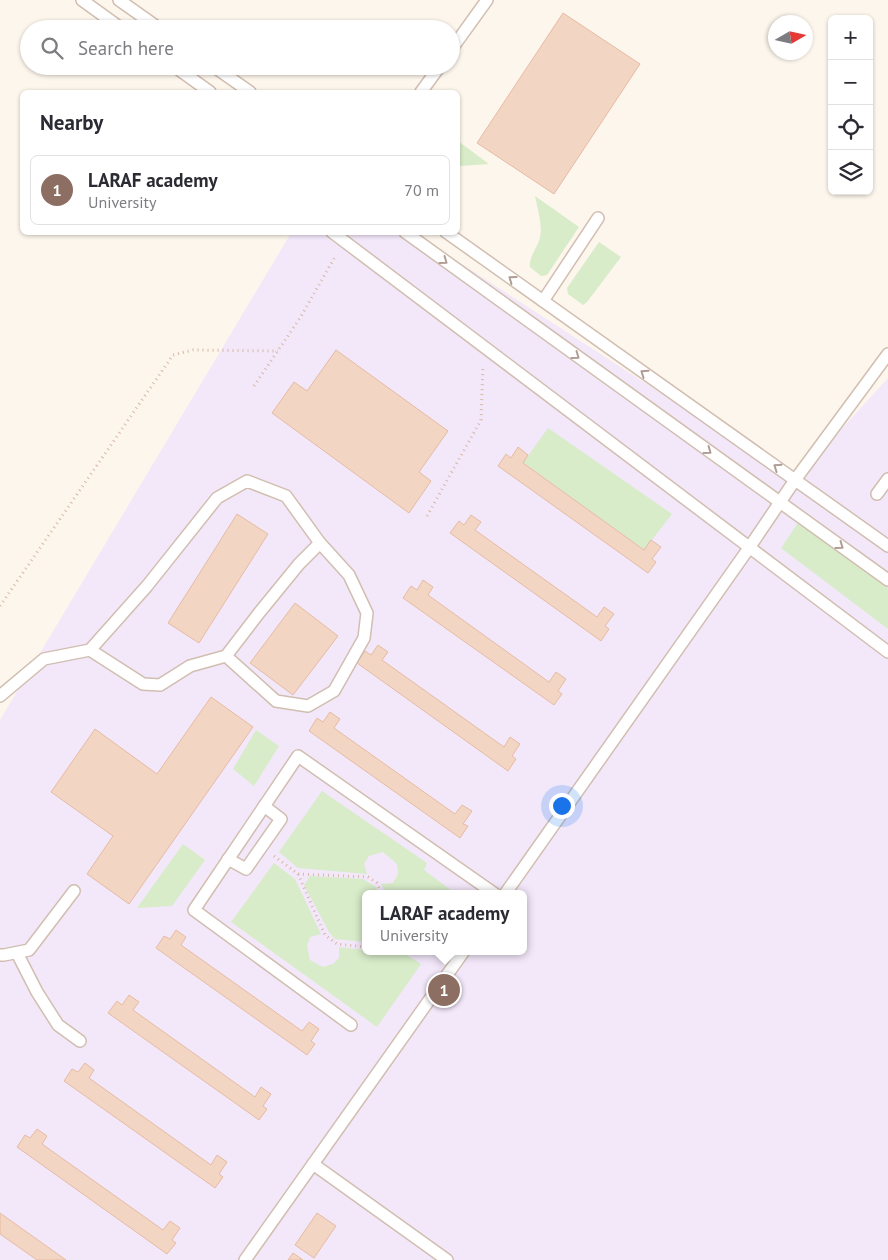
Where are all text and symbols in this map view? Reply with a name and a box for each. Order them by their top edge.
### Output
north arrow [768,15,813,60]
map controls [828,15,873,195]
button: + [828,15,873,60]
search box [20,20,460,75]
icon: search [38,34,66,62]
text: Search here [78,36,174,60]
button: − [828,60,873,105]
button: locate [828,105,873,150]
text: Nearby [40,109,103,136]
button: layers [828,150,873,195]
text: LARAF academy [88,168,218,192]
text: 1 [52,180,62,200]
text: 70 m [404,180,439,200]
text: University [88,192,156,212]
one-way arrow [438,255,448,264]
one-way arrow [508,276,517,285]
one-way arrow [570,350,580,359]
one-way arrow [640,370,650,379]
one-way arrow [702,445,712,454]
one-way arrow [773,464,783,473]
one-way arrow [834,540,843,548]
your location [549,793,575,819]
popup [362,890,527,955]
text: LARAF academy [380,901,509,925]
text: University [380,925,448,945]
pin: 1 [428,971,460,1009]

